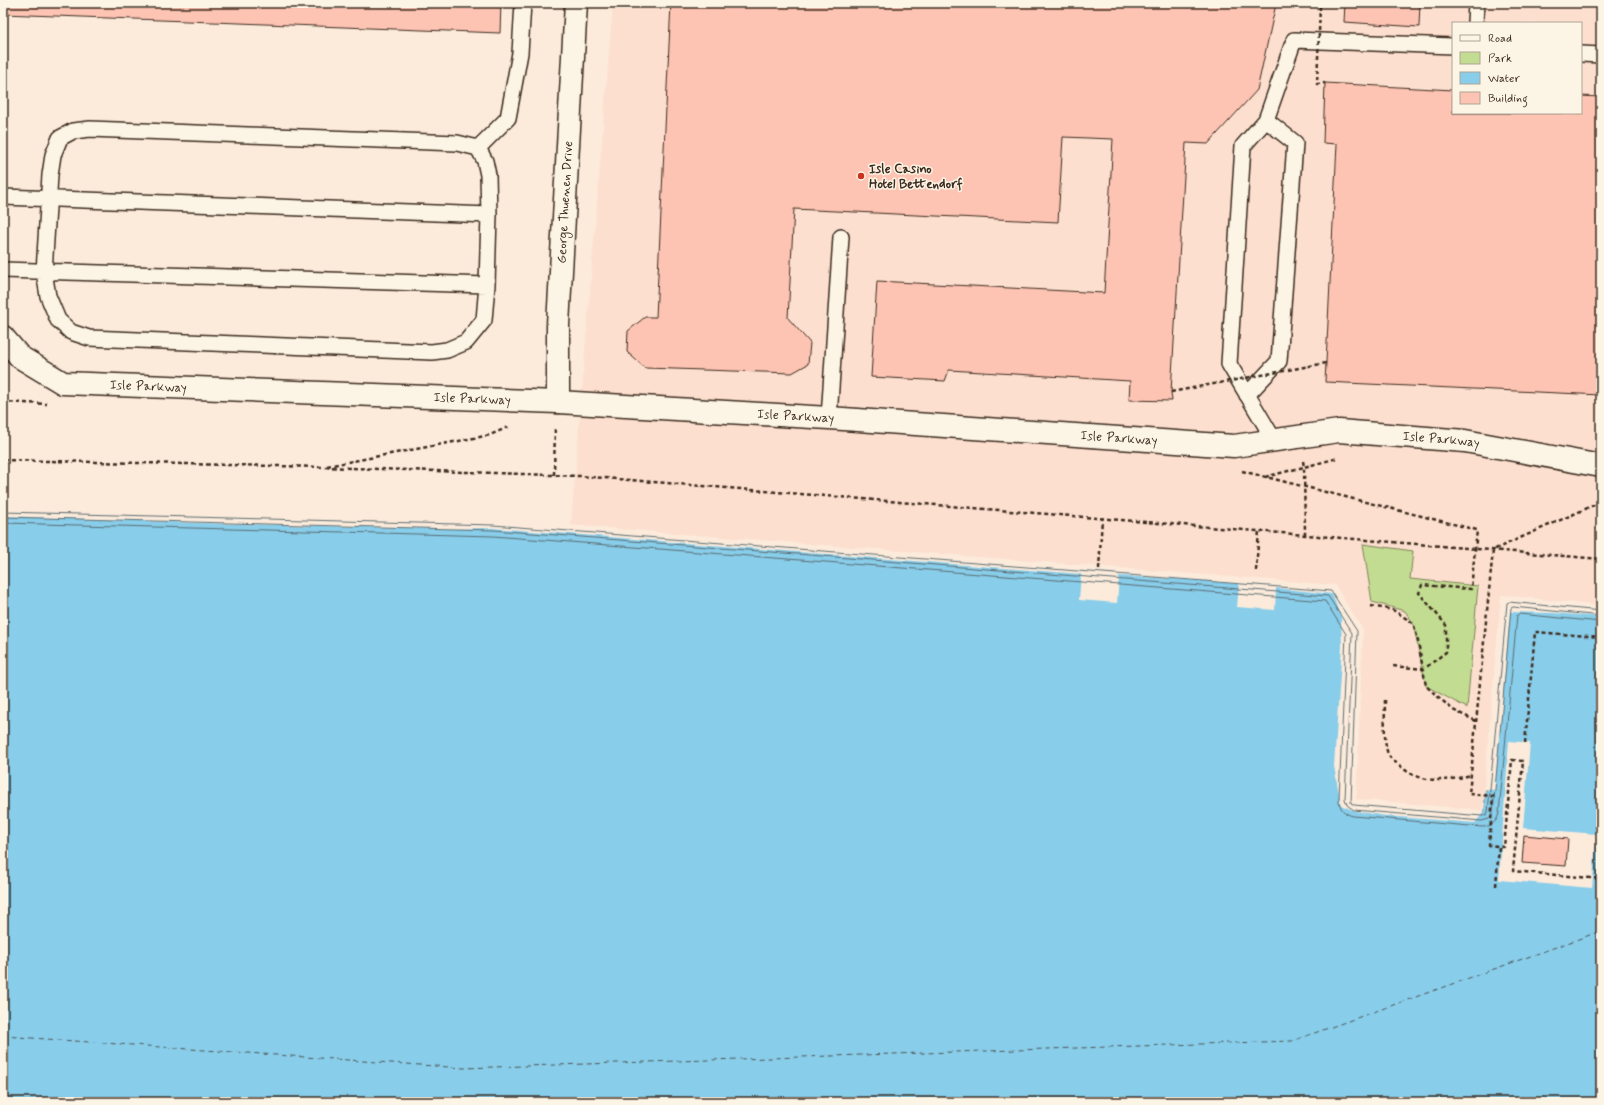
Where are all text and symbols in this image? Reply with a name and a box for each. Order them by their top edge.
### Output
legend [1452,22,1582,114]
text: Road [1488,31,1512,47]
text: Park [1488,51,1512,67]
text: Water [1488,71,1520,87]
text: Building [1488,91,1528,108]
street label: George Thuenen Drive [553,140,577,264]
place label: Isle Casino Hotel Bettendorf [869,161,963,193]
marker: Isle Casino Hotel Bettendorf [856,171,866,181]
street label: Isle Parkway [110,376,187,396]
street label: Isle Parkway [433,389,511,409]
street label: Isle Parkway [757,405,835,427]
street label: Isle Parkway [1080,427,1158,449]
street label: Isle Parkway [1402,428,1481,452]

